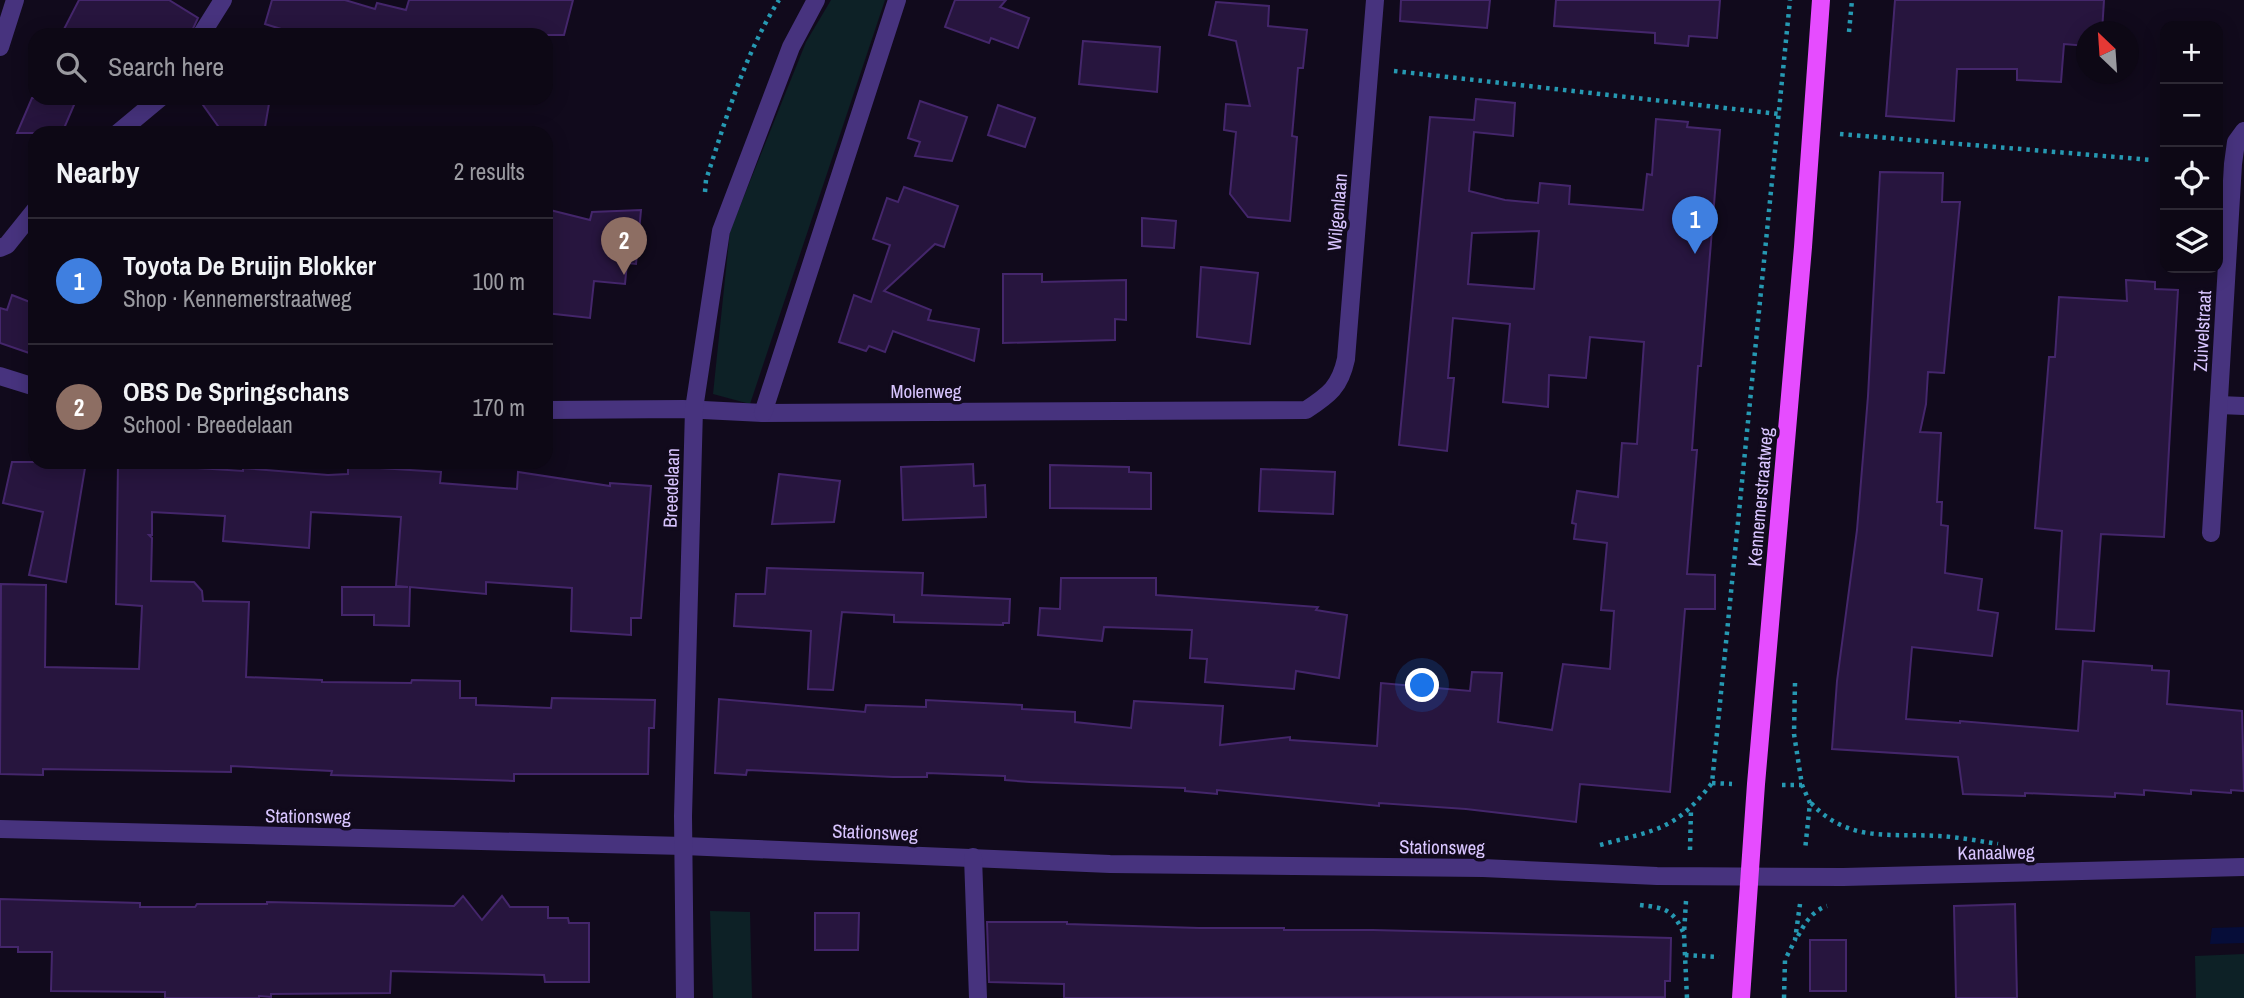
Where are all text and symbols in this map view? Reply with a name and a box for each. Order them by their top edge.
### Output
north arrow [2076,21,2139,84]
map controls [2160,21,2223,273]
button: + [2160,21,2223,84]
search box [28,28,553,105]
icon: search [52,48,90,86]
text: Search here [108,49,224,84]
button: − [2160,84,2223,147]
button: locate [2160,147,2223,210]
text: Nearby [56,152,139,192]
text: 2 results [454,156,525,187]
street label: Wilgenlaan [1321,172,1353,252]
pin: 1 [1672,196,1718,254]
button: layers [2160,210,2223,273]
pin: 2 [601,217,647,275]
text: Toyota De Bruijn Blokker [123,248,376,283]
text: 1 [74,266,84,297]
text: 100 m [473,266,525,297]
text: Shop · Kennemerstraatweg [123,283,352,314]
street label: Zuivelstraat [2187,289,2217,372]
text: OBS De Springschans [123,374,349,409]
street label: Molenweg [890,378,962,404]
text: 2 [74,392,84,423]
text: 170 m [473,392,525,423]
text: School · Breedelaan [123,409,293,440]
street label: Kennemerstraatweg [1741,426,1779,568]
street label: Breedelaan [657,448,685,528]
your location [1405,668,1439,702]
street label: Stationsweg [265,802,351,830]
street label: Stationsweg [832,818,919,847]
street label: Stationsweg [1399,833,1485,861]
street label: Kanaalweg [1957,838,2035,866]

